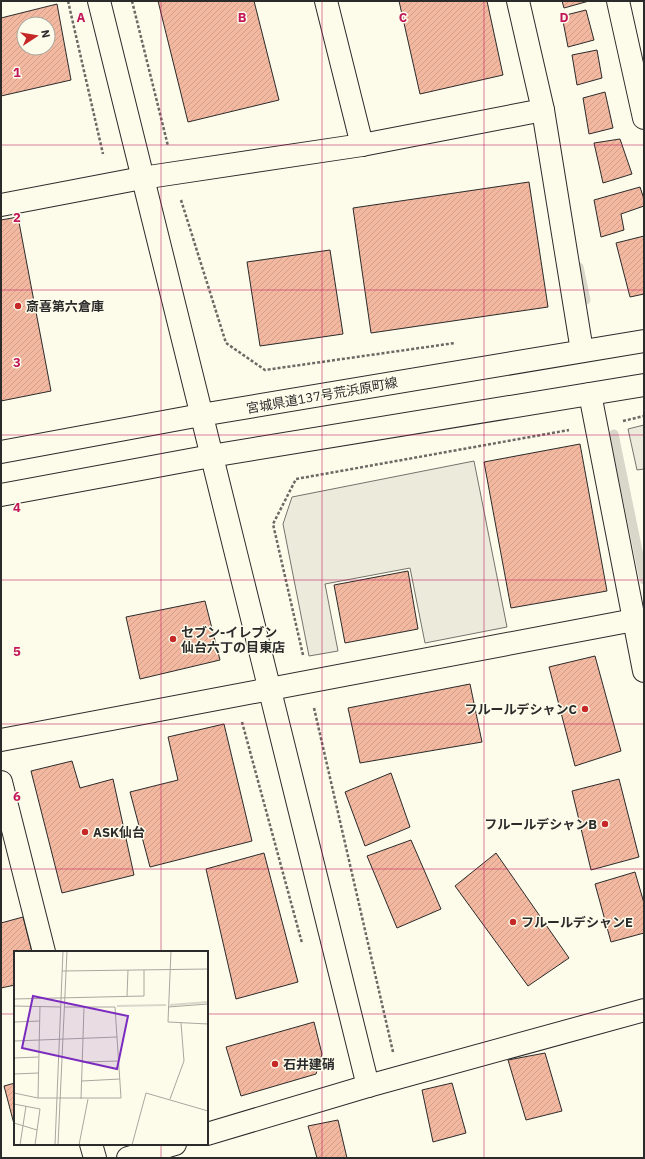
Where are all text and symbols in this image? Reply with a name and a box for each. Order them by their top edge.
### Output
text: A [77,9,86,26]
text: B [238,9,247,26]
text: C [399,9,408,26]
text: D [559,9,569,26]
north arrow [16,16,56,56]
text: N [38,29,53,39]
text: 1 [13,64,21,81]
text: 2 [13,209,21,226]
place label: 斎喜第六倉庫 [26,298,104,315]
marker: 斎喜第六倉庫 [13,301,23,311]
text: 3 [13,354,21,371]
street label: 宮城県道137号荒浜原町線 [245,374,399,417]
text: 4 [13,499,21,516]
place label: セブン-イレブン 仙台六丁の目東店 [181,624,285,656]
marker: セブン-イレブン 仙台六丁の目東店 [168,634,178,644]
text: 5 [13,643,21,660]
place label: フルールデシャンC [465,701,578,718]
marker: フルールデシャンC [580,704,590,714]
text: 6 [13,788,21,805]
place label: フルールデシャンB [484,816,597,833]
marker: フルールデシャンB [600,819,610,829]
place label: ASK仙台 [93,824,145,841]
marker: ASK仙台 [80,827,90,837]
place label: フルールデシャンE [521,914,633,931]
marker: フルールデシャンE [508,917,518,927]
inset map [14,951,208,1145]
place label: 石井建硝 [283,1056,335,1073]
marker: 石井建硝 [270,1059,280,1069]

